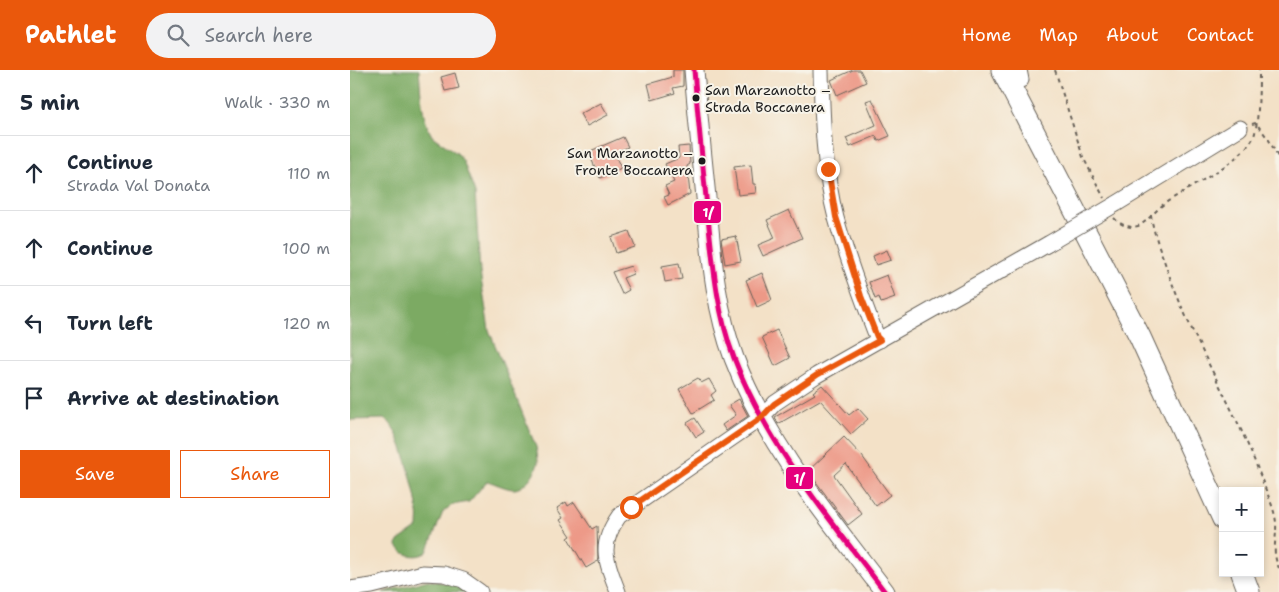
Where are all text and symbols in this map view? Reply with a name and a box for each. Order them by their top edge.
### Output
search box [146,13,496,58]
text: Pathlet [25,19,116,51]
icon: search [164,21,192,49]
text: Search here [204,23,313,48]
text: Home [962,23,1011,47]
text: Map [1039,23,1078,47]
text: About [1106,23,1159,47]
text: Contact [1187,23,1254,47]
place label: San Marzanotto – Strada Boccanera [705,81,831,116]
text: 5 min [20,89,80,117]
text: Walk · 330 m [224,92,330,113]
marker: San Marzanotto – Strada Boccanera [691,93,701,103]
place label: San Marzanotto – Fronte Boccanera [567,144,693,179]
text: Continue [67,150,153,175]
marker: San Marzanotto – Fronte Boccanera [697,156,707,166]
route end [817,158,840,181]
icon: ahead [20,159,48,187]
text: 110 m [287,163,330,184]
text: Strada Val Donata [67,175,210,196]
line badge: 1/ [693,200,722,224]
text: 1/ [702,203,715,221]
icon: ahead [20,234,48,262]
text: Continue [67,236,153,261]
text: 100 m [282,238,330,259]
icon: left [20,309,48,337]
text: Turn left [67,311,153,336]
text: 120 m [283,313,330,334]
icon: arrive [20,384,48,412]
text: Arrive at destination [67,386,279,411]
button: Save [20,450,170,498]
button: Share [180,450,330,498]
line badge: 1/ [785,466,814,490]
text: 1/ [793,469,806,487]
map controls [1219,487,1264,577]
button: + [1219,487,1264,532]
route start [620,496,643,519]
button: − [1219,532,1264,577]

